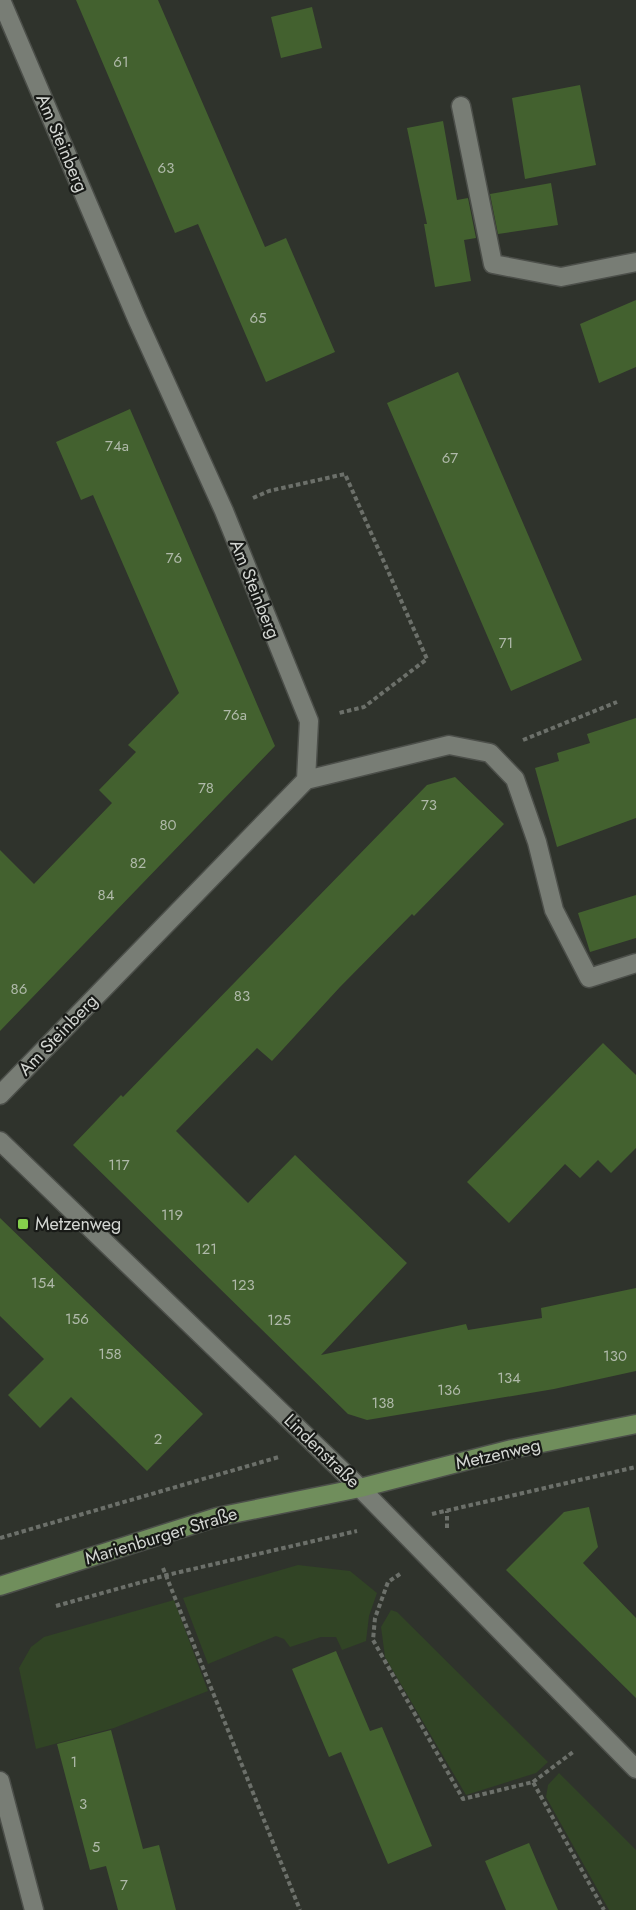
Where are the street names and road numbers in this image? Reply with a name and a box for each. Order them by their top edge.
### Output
street label: Am Steinberg [30,90,94,196]
street label: Am Steinberg [223,536,287,642]
street label: Am Steinberg [12,988,104,1082]
street label: Lindenstraße [278,1408,366,1494]
street label: Metzenweg [453,1432,543,1476]
street label: Marienburger Straße [82,1500,240,1572]

